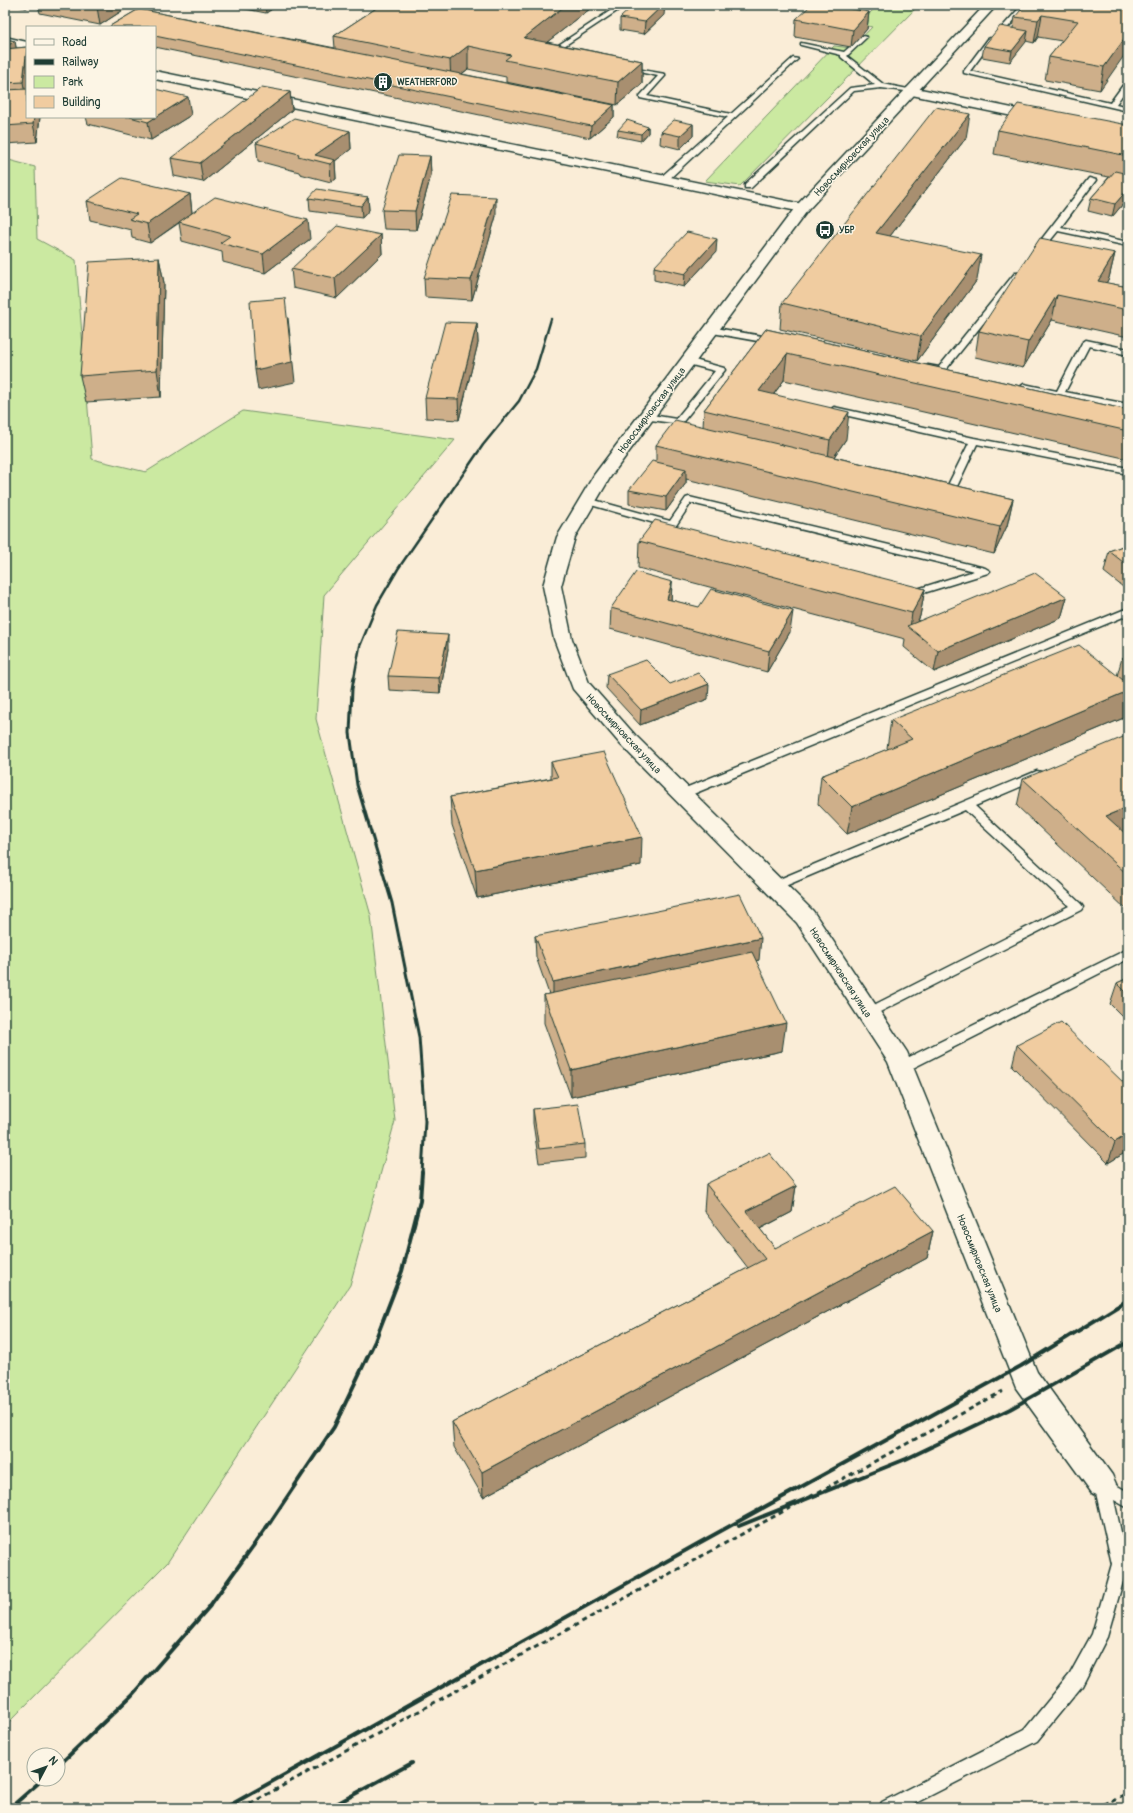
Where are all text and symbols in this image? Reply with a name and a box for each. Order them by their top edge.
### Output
legend [26,26,156,118]
text: Road [62,35,87,50]
text: Railway [62,55,98,70]
building icon: WEATHERFORD [372,71,394,93]
text: Park [62,75,83,90]
place label: WEATHERFORD [397,77,457,88]
text: Building [62,95,101,110]
street label: Новосмирновская улица [812,114,892,199]
bus stop icon: УБР [814,219,836,241]
place label: УБР [839,225,855,236]
street label: Новосмирновская улица [615,365,688,456]
street label: Новосмирновская улица [583,691,664,776]
street label: Новосмирновская улица [807,925,874,1020]
street label: Новосмирновская улица [954,1213,1004,1315]
north arrow [26,1747,66,1787]
text: N [46,1754,61,1768]

